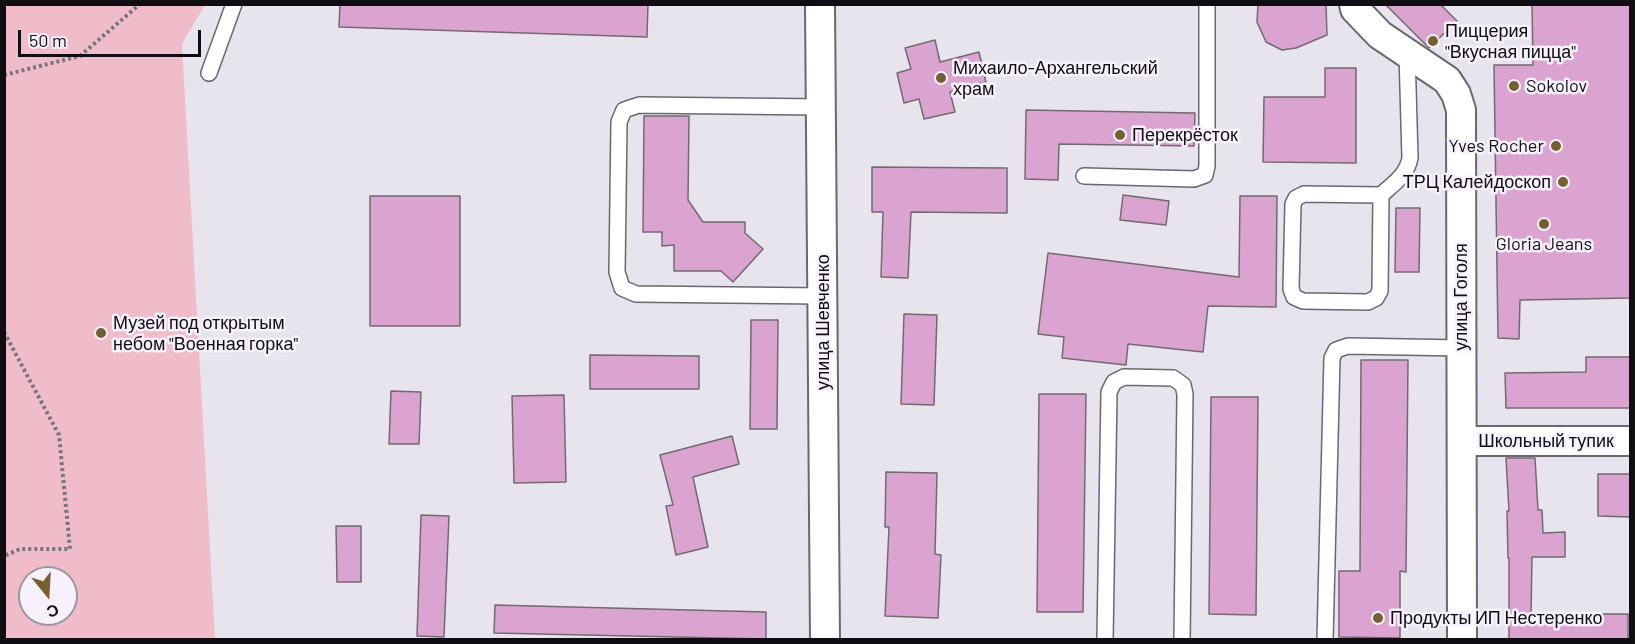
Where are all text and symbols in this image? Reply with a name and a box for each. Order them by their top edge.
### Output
scale bar [21,18,204,56]
place label: Пиццерия "Вкусная пицца" [1445,20,1576,63]
text: 50 m [29,29,67,51]
marker: Пиццерия "Вкусная пицца" [1426,34,1440,48]
place label: Михаило-Архангельский храм [953,57,1158,100]
marker: Михаило-Архангельский храм [934,71,948,85]
place label: Sokolov [1526,75,1587,97]
marker: Sokolov [1507,79,1521,93]
place label: Перекрёсток [1132,124,1238,146]
marker: Перекрёсток [1113,128,1127,142]
place label: Yves Rocher [1449,135,1544,157]
marker: Yves Rocher [1549,139,1563,153]
place label: ТРЦ Калейдоскоп [1403,171,1551,193]
marker: ТРЦ Калейдоскоп [1556,175,1570,189]
marker: Gloria Jeans [1537,217,1551,231]
place label: Gloria Jeans [1496,233,1592,255]
street label: улица Гоголя [1450,243,1472,351]
street label: улица Шевченко [812,254,834,390]
place label: Музей под открытым небом "Военная горка" [113,312,298,354]
marker: Музей под открытым небом "Военная горка" [94,326,108,340]
street label: Школьный тупик [1478,430,1614,452]
north arrow [18,566,78,626]
text: С [45,601,62,623]
place label: Продукты ИП Нестеренко [1390,607,1603,629]
marker: Продукты ИП Нестеренко [1371,611,1385,625]

